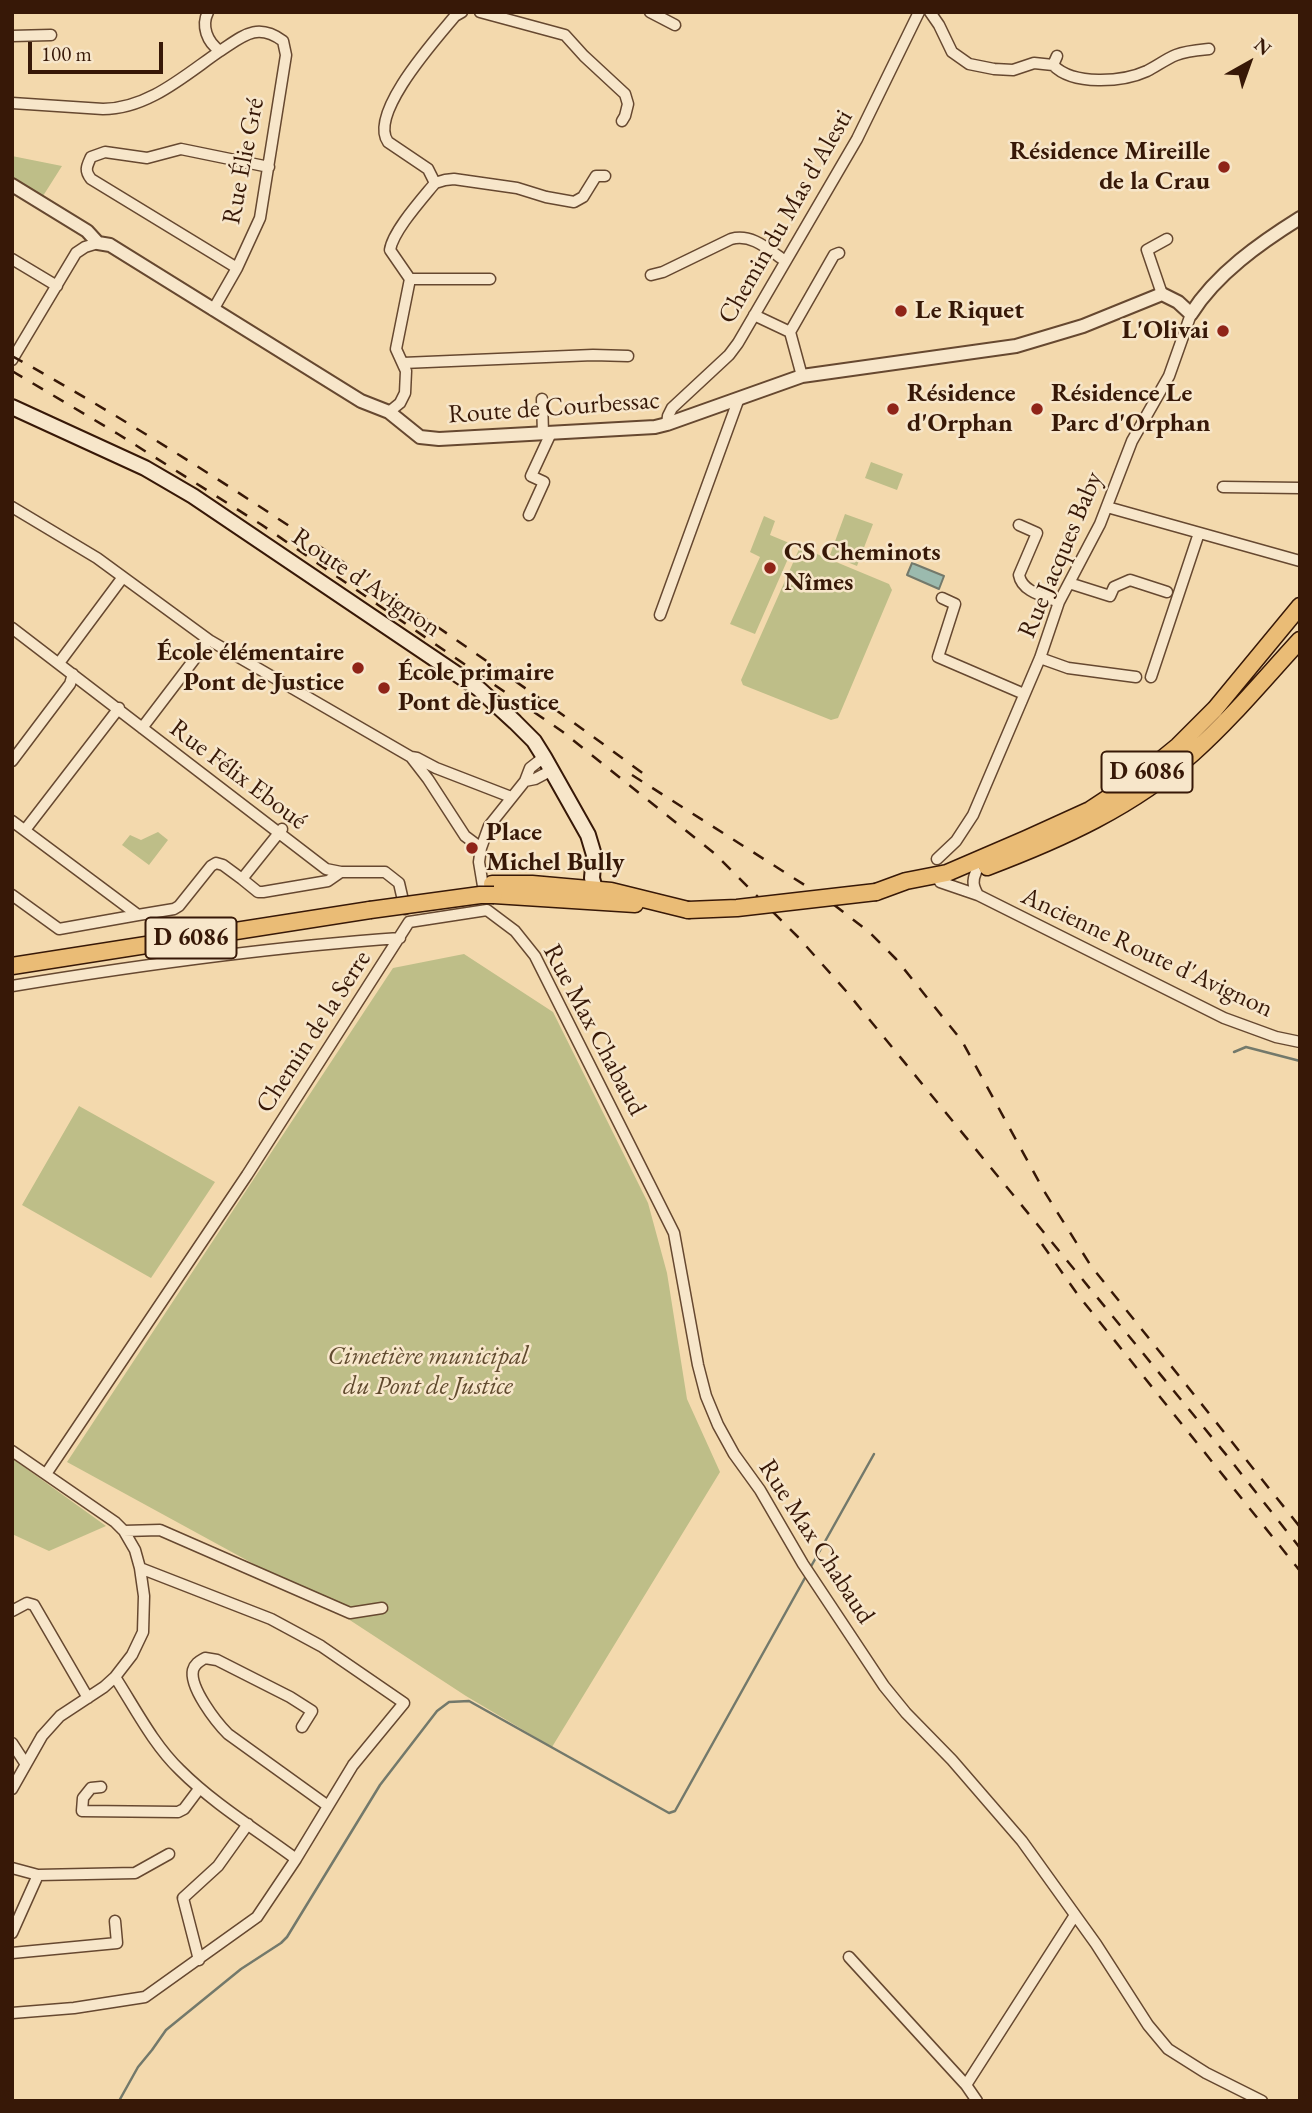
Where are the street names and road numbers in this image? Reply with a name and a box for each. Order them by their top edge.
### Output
street label: Rue Élie Gré [216,95,272,227]
street label: Chemin du Mas d'Alesti [712,104,860,330]
street label: Route de Courbessac [447,385,661,431]
street label: Rue Jacques Baby [1012,467,1110,643]
street label: Route d'Avignon [286,522,446,644]
street label: Rue Félix Eboué [163,713,313,837]
road number: D 6086 [1102,752,1192,792]
street label: Ancienne Route d'Avignon [1016,881,1278,1025]
road number: D 6086 [146,918,236,958]
street label: Rue Max Chabaud [536,939,652,1121]
street label: Chemin de la Serre [250,945,378,1119]
street label: Rue Max Chabaud [751,1454,881,1630]

